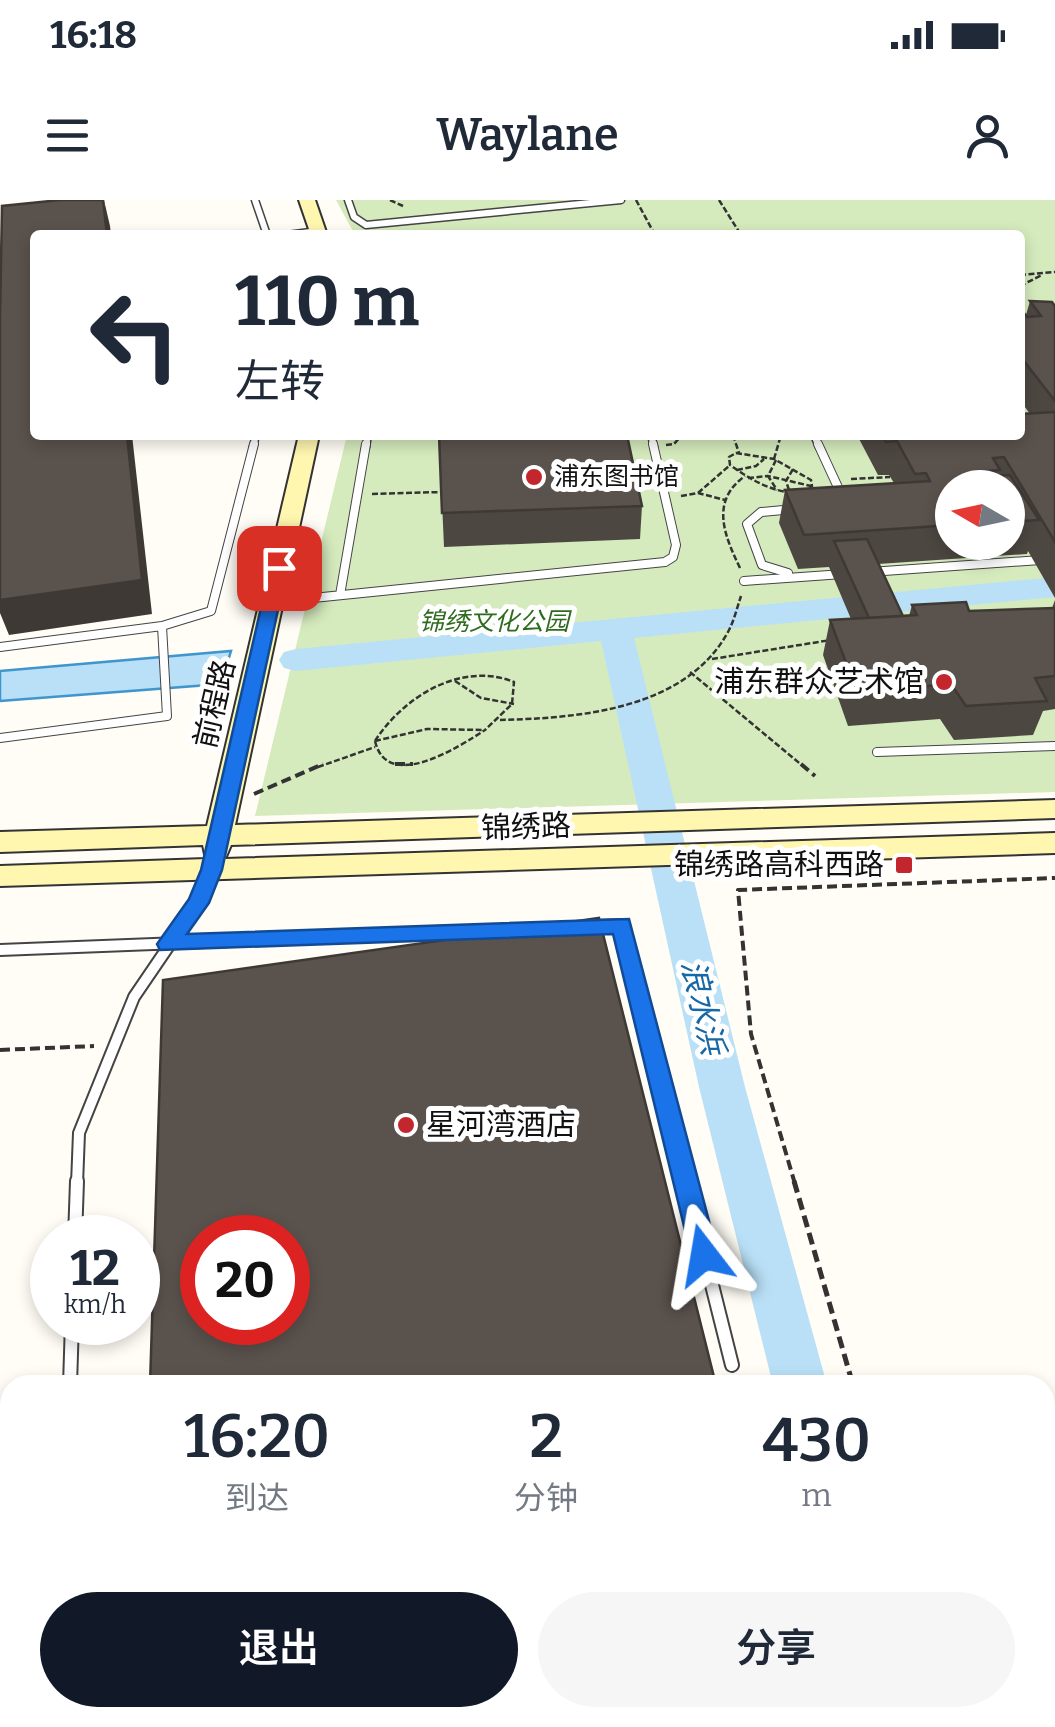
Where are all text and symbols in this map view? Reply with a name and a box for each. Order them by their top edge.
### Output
text: 16:18 [50,12,137,58]
icon: menu [40,108,95,163]
text: Waylane [436,108,619,162]
icon: person [960,108,1015,163]
text: 110 m [235,260,419,344]
icon: left [70,270,200,400]
text: 左转 [235,355,325,409]
place label: 浦东图书馆 [554,462,679,492]
marker: 浦东图书馆 [523,466,545,488]
north arrow [935,470,1025,560]
map controls [935,470,1025,560]
pin [237,526,322,611]
icon: arrive [252,541,307,596]
park label: 锦绣文化公园 [419,607,572,637]
street label: 前程路 [187,656,243,752]
place label: 浦东群众艺术馆 [714,664,924,700]
marker: 浦东群众艺术馆 [933,671,955,693]
street label: 锦绣路 [480,807,572,847]
place label: 锦绣路高科西路 [674,847,884,883]
marker: 锦绣路高科西路 [893,854,915,876]
water label: 浪水浜 [674,956,733,1061]
place label: 星河湾酒店 [426,1107,576,1143]
marker: 星河湾酒店 [395,1114,417,1136]
position arrow [652,1203,756,1307]
speed limit sign: 20 [180,1215,310,1345]
text: 12 [70,1238,120,1298]
text: km/h [64,1290,126,1320]
text: 16:20 [184,1401,330,1473]
text: 2 [529,1401,563,1473]
text: 430 [762,1405,871,1477]
text: m [801,1476,832,1514]
text: 到达 [225,1479,289,1517]
text: 分钟 [514,1479,578,1517]
button: 退出 [40,1592,518,1707]
button: 分享 [538,1592,1015,1707]

